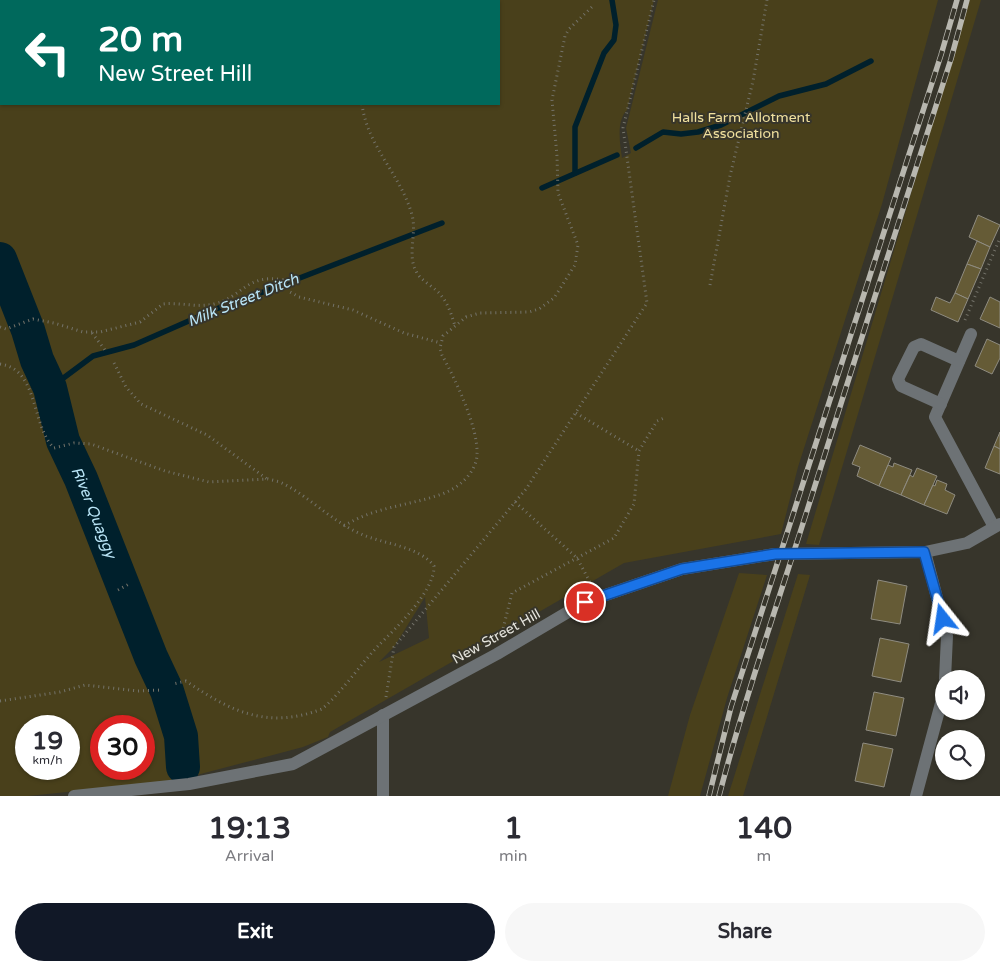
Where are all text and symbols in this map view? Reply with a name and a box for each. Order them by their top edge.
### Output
text: 20 m [98,19,183,61]
icon: left [15,20,80,85]
text: New Street Hill [98,61,252,87]
park label: Halls Farm Allotment Association [672,109,811,142]
water label: Milk Street Ditch [185,269,302,330]
water label: River Quaggy [67,464,121,563]
pin [564,581,606,623]
icon: arrive [571,588,599,616]
position arrow [916,592,968,644]
street label: New Street Hill [449,605,543,668]
map controls [935,670,985,780]
button: sound [935,670,985,720]
speed limit sign: 30 [90,715,155,780]
text: 19 [32,726,63,756]
button: search [935,730,985,780]
text: km/h [32,753,63,767]
text: 19:13 [208,810,291,847]
text: 1 [504,810,523,847]
text: 140 [736,810,792,847]
text: Arrival [225,846,274,866]
text: min [499,846,528,866]
text: m [756,846,771,866]
button: Exit [15,903,495,961]
button: Share [505,903,985,961]

